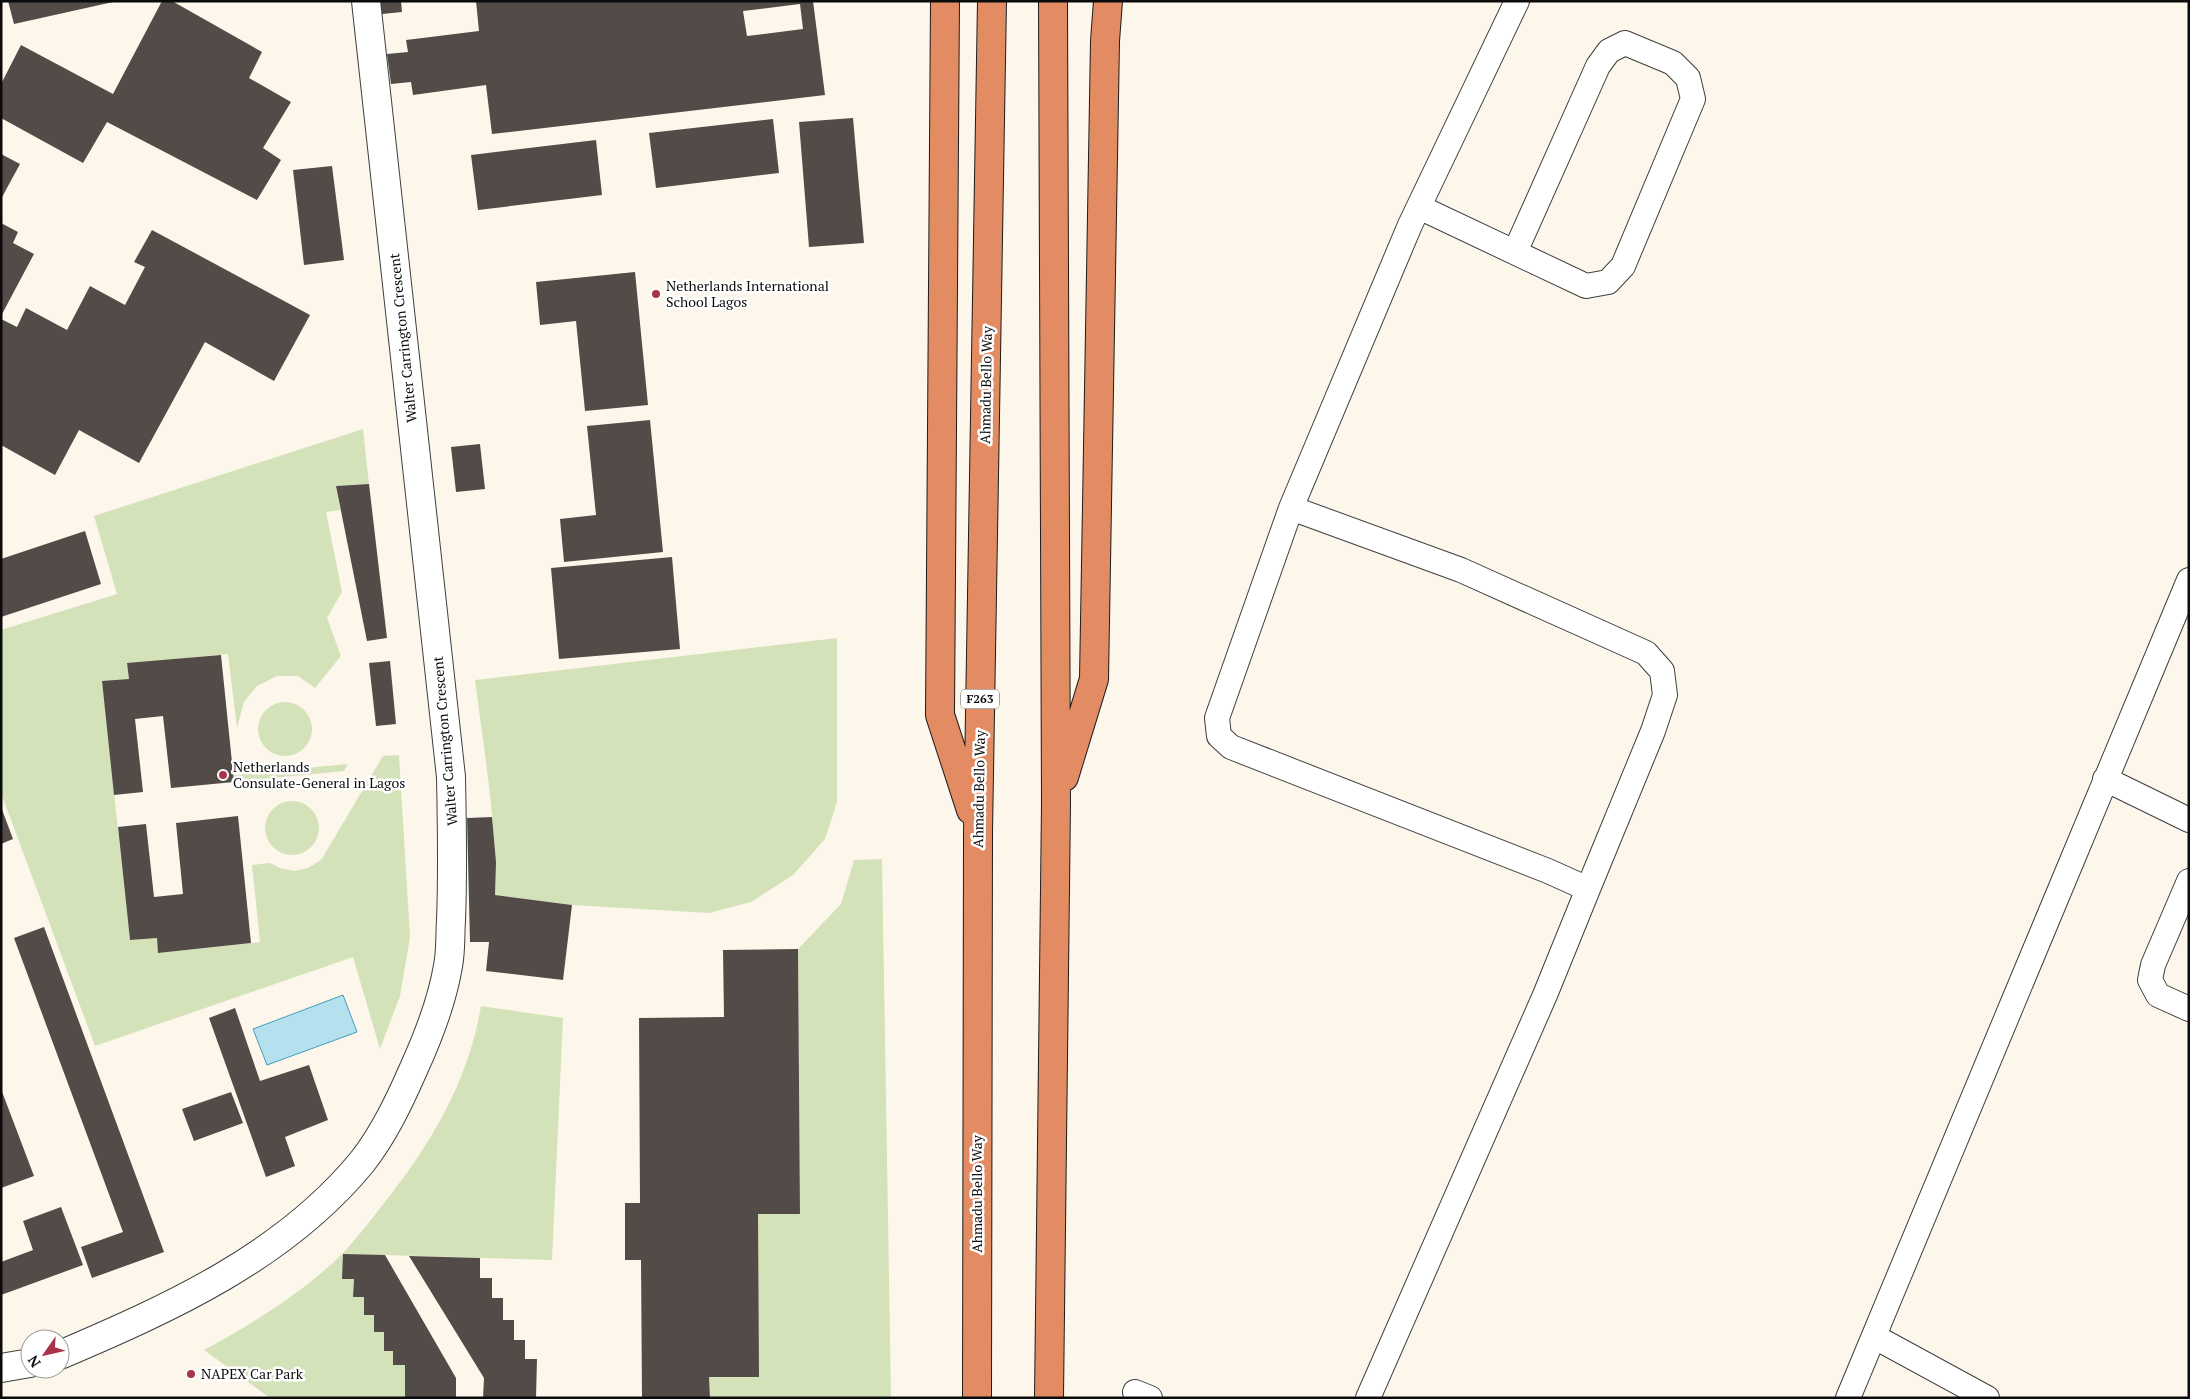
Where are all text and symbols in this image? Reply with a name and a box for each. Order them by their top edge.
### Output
street label: Walter Carrington Crescent [384,252,421,424]
place label: Netherlands International School Lagos [666,276,829,311]
marker: Netherlands International School Lagos [650,288,662,300]
street label: Ahmadu Bello Way [975,325,996,444]
street label: Walter Carrington Crescent [428,655,461,827]
road number: F263 [961,690,999,709]
street label: Ahmadu Bello Way [968,729,989,848]
place label: Netherlands Consulate-General in Lagos [233,757,405,792]
marker: Netherlands Consulate-General in Lagos [217,769,229,781]
street label: Ahmadu Bello Way [967,1134,986,1253]
north arrow [20,1329,70,1379]
text: N [23,1352,45,1371]
place label: NAPEX Car Park [201,1364,304,1383]
marker: NAPEX Car Park [185,1368,197,1380]

